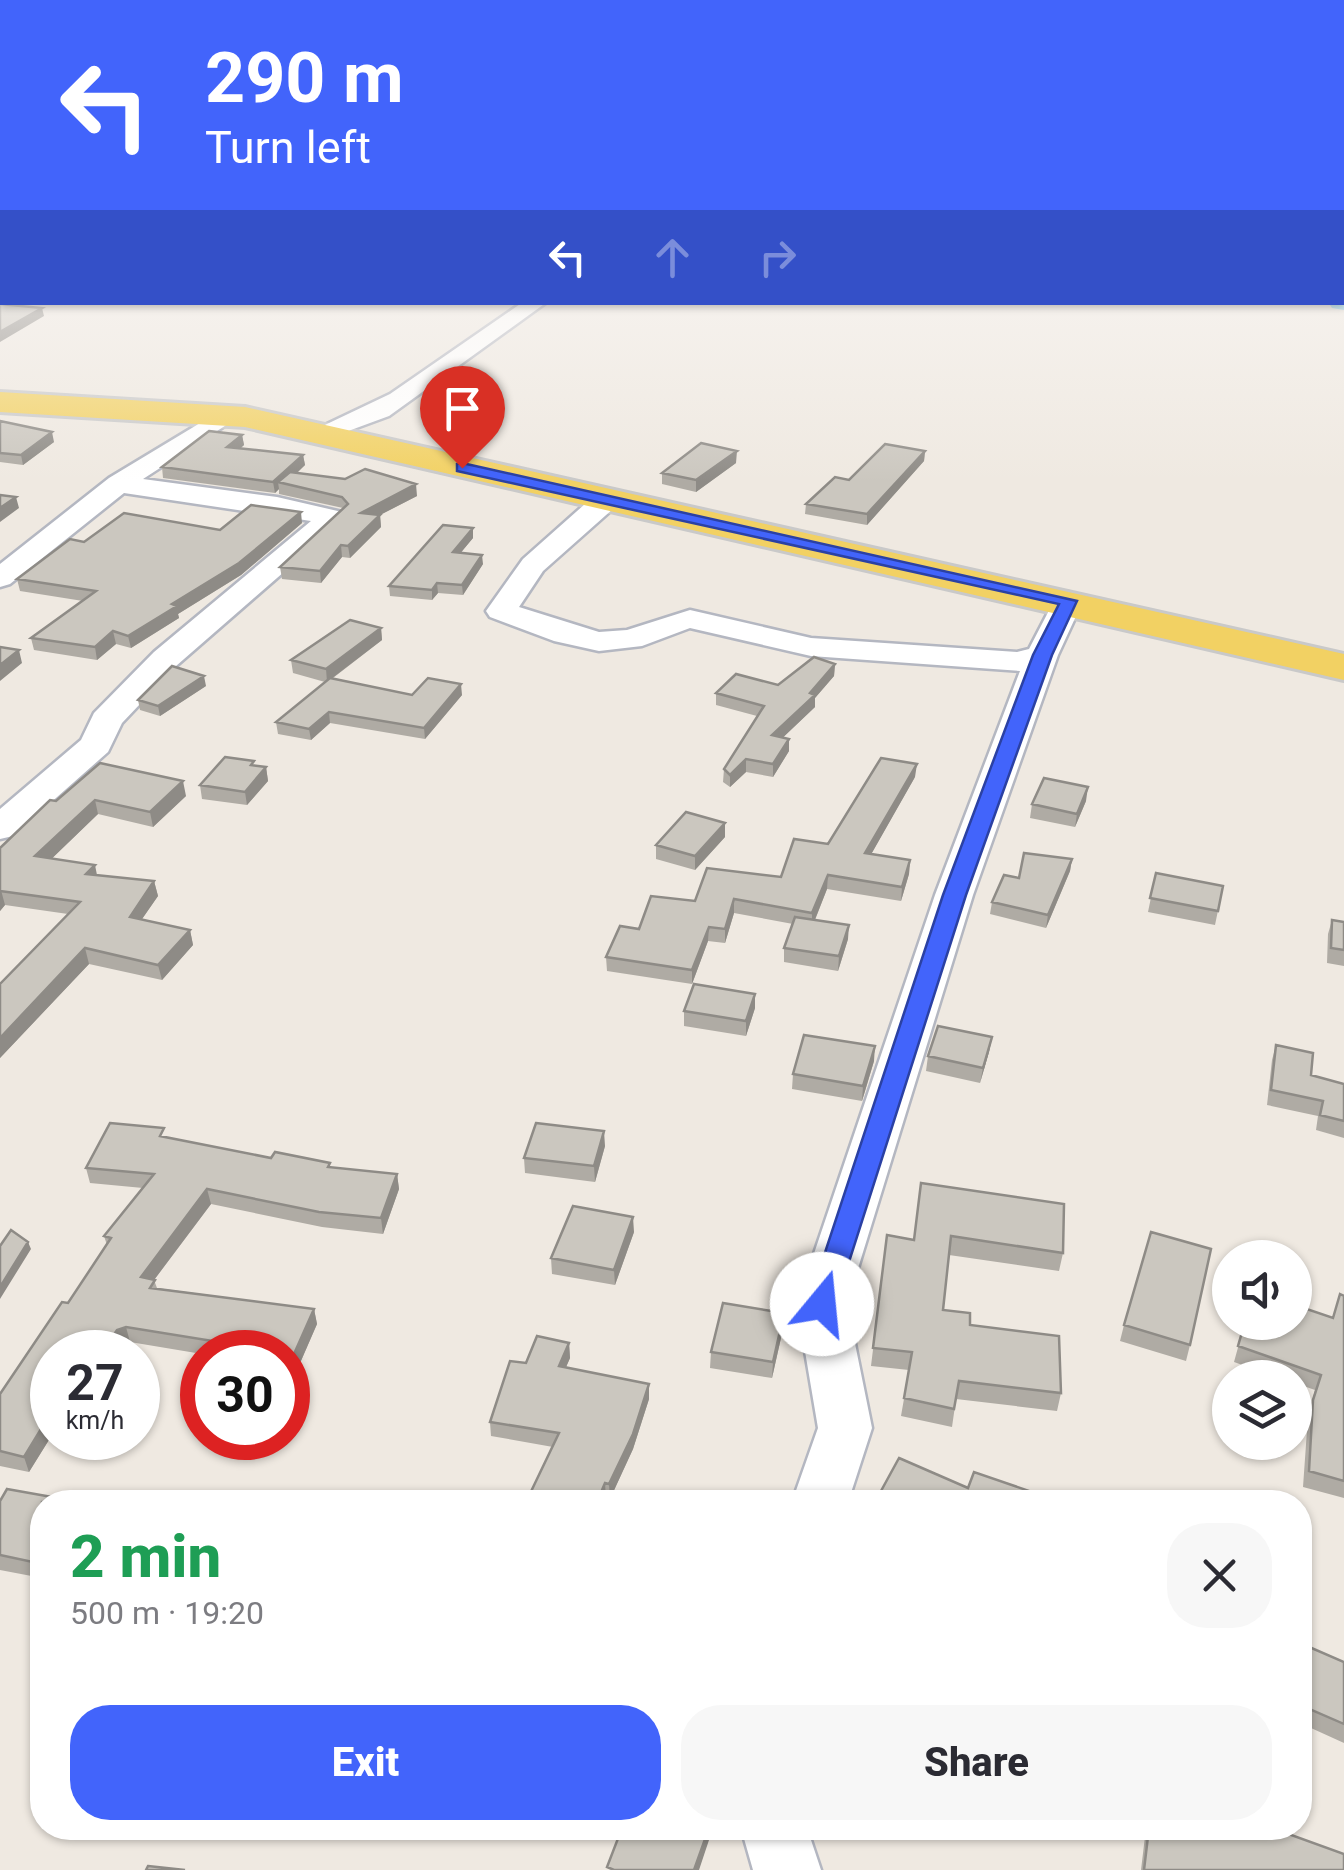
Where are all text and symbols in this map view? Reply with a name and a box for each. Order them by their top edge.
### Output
text: 290 m [205,37,404,119]
icon: left [40,40,170,170]
text: Turn left [205,121,371,174]
icon: left [540,230,595,285]
icon: ahead [645,230,700,285]
icon: right [750,230,805,285]
pin [420,366,505,469]
icon: arrive [435,381,490,436]
map controls [1212,1240,1312,1460]
button: sound [1212,1240,1312,1340]
position arrow [770,1252,874,1356]
speed limit sign: 30 [180,1330,310,1460]
text: 27 [66,1354,124,1412]
button: layers [1212,1360,1312,1460]
text: km/h [66,1406,124,1435]
text: 2 min [70,1521,221,1592]
button: close [1167,1523,1272,1628]
text: 500 m · 19:20 [70,1594,264,1632]
button: Exit [70,1705,661,1820]
button: Share [681,1705,1272,1820]

